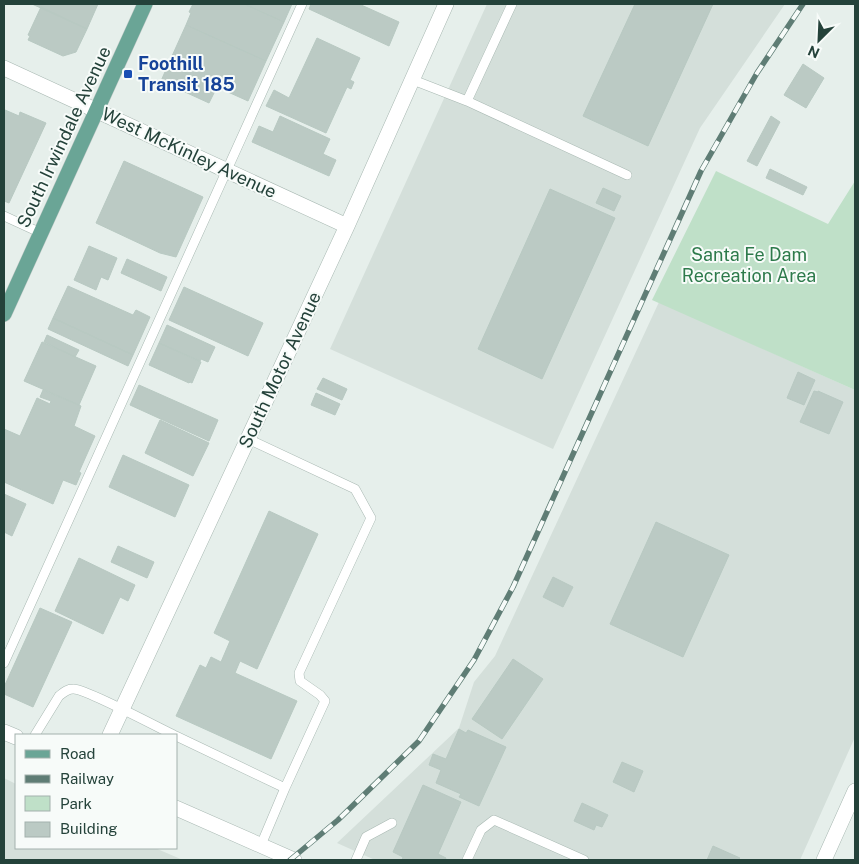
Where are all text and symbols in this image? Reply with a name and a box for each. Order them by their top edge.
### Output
north arrow [794,15,844,65]
text: N [805,42,822,61]
street label: South Irwindale Avenue [12,43,115,231]
place label: Foothill Transit 185 [138,53,235,95]
marker: Foothill Transit 185 [122,68,134,80]
street label: West McKinley Avenue [99,103,280,202]
park label: Santa Fe Dam Recreation Area [682,244,816,286]
street label: South Motor Avenue [234,288,325,451]
legend [15,734,178,849]
text: Road [60,745,96,762]
text: Railway [60,770,114,787]
text: Park [60,795,92,812]
text: Building [60,820,118,837]

